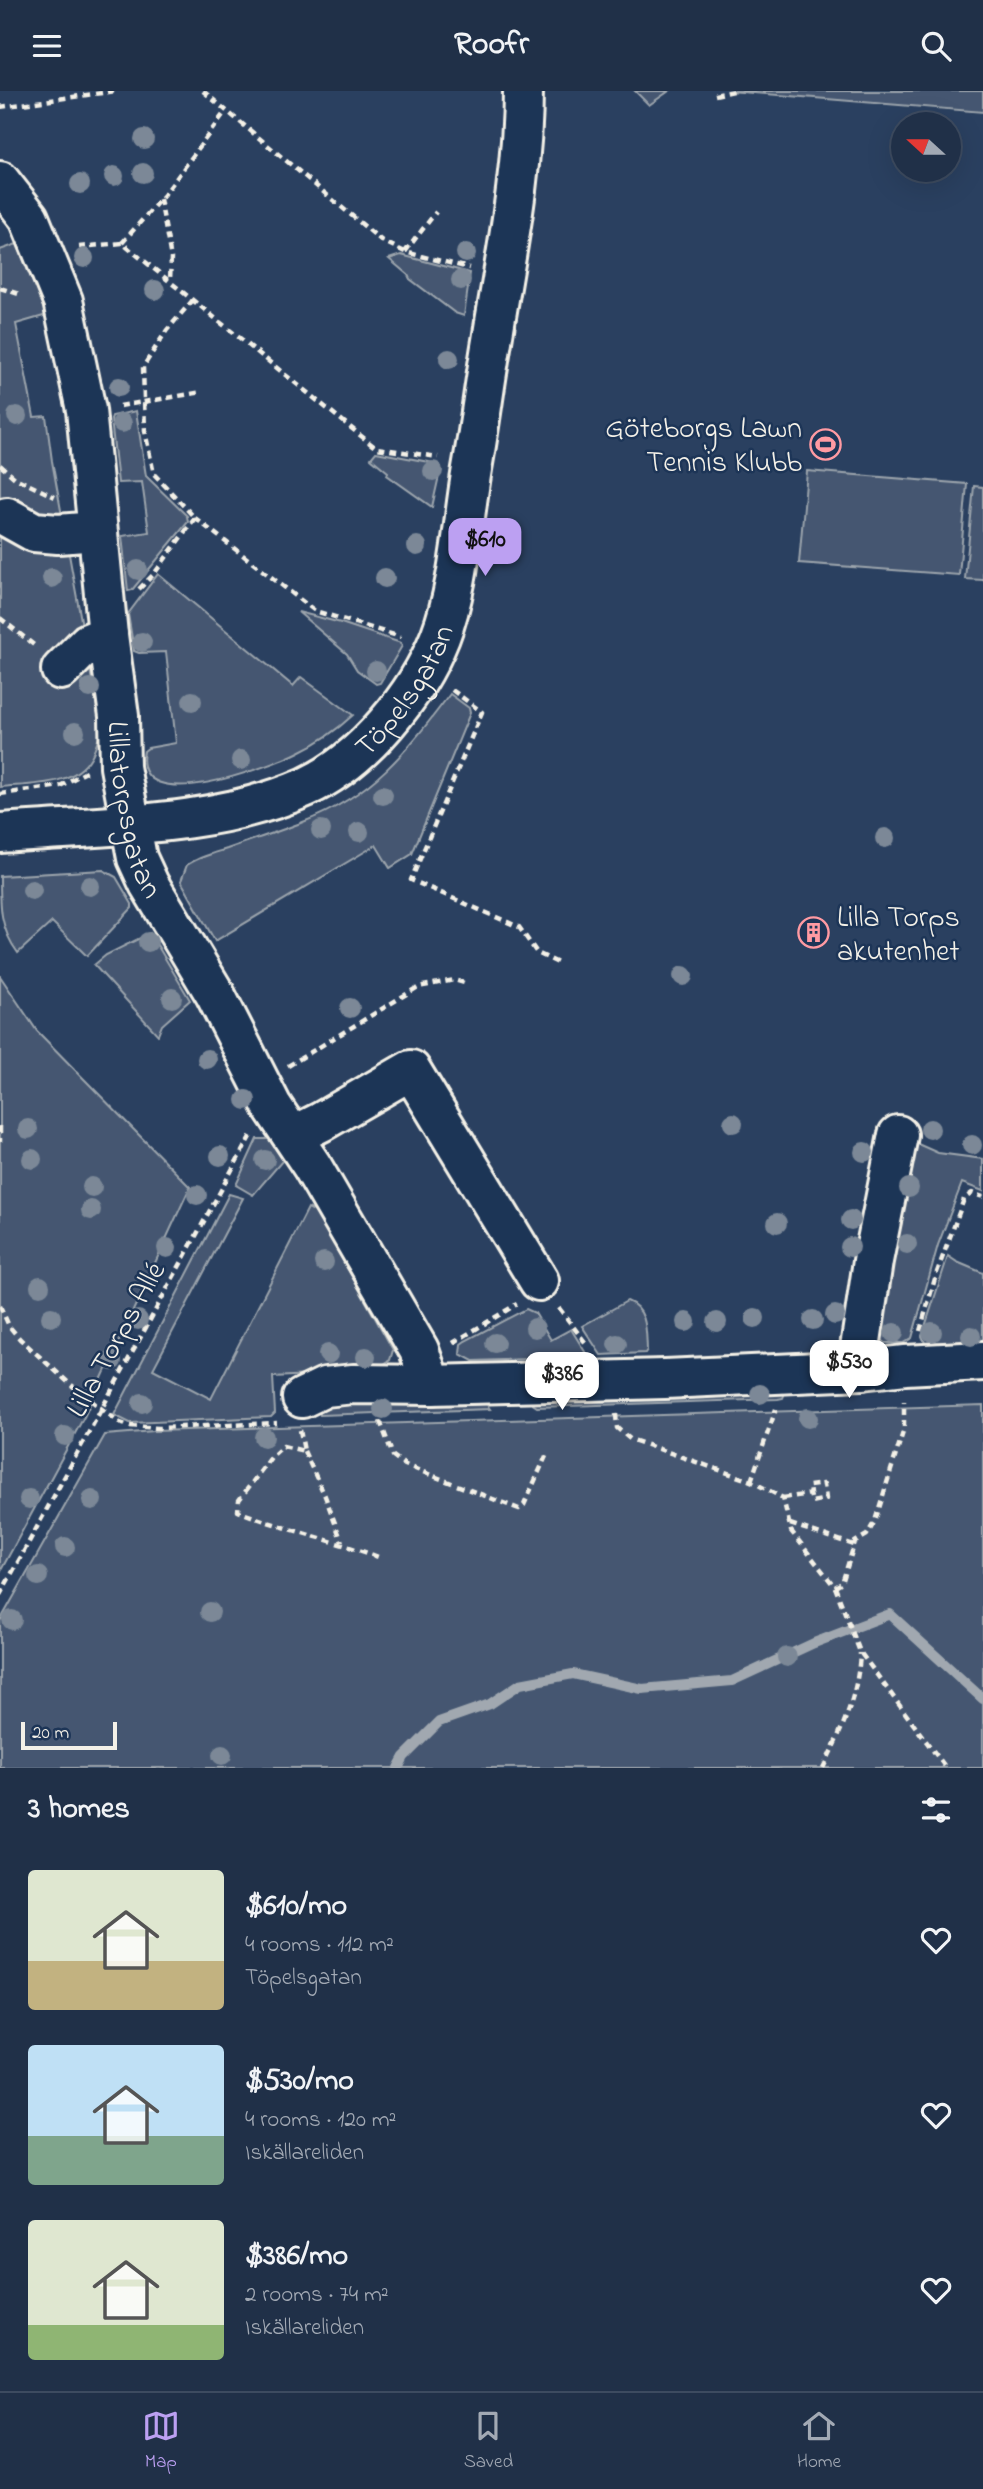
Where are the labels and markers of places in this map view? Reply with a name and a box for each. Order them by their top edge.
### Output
place label: Göteborgs Lawn Tennis Klubb [605,408,802,486]
sports icon: Göteborgs Lawn Tennis Klubb [808,427,842,461]
pin: $610 [444,519,526,578]
place label: Lilla Torps akutenhet [837,897,960,975]
building icon: Lilla Torps akutenhet [797,916,831,950]
pin: $530 [808,1341,890,1400]
pin: $386 [521,1353,603,1412]

